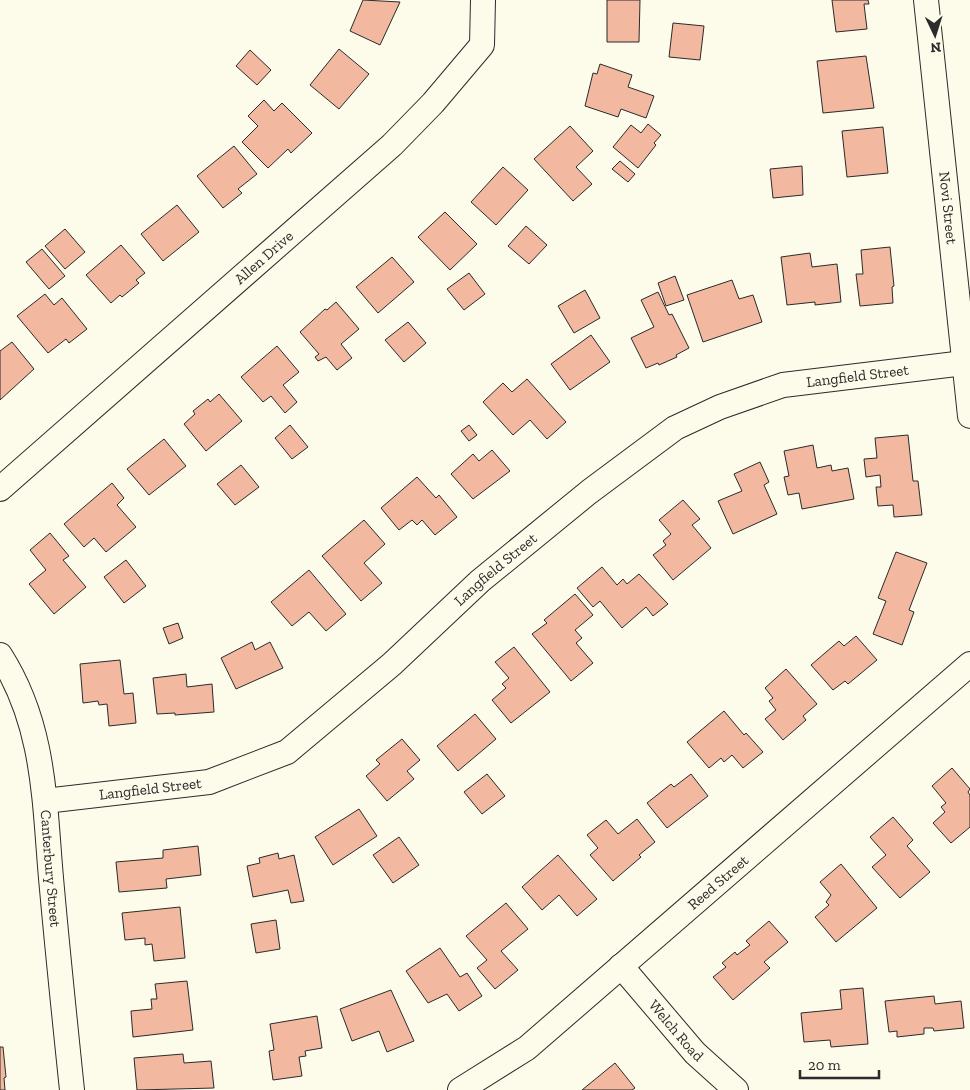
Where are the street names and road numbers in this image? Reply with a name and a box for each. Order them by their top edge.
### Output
street label: Novi Street [935,171,961,246]
street label: Allen Drive [231,227,297,288]
street label: Langfield Street [805,361,910,391]
street label: Langfield Street [450,529,541,610]
street label: Langfield Street [98,774,203,804]
street label: Canterbury Street [37,809,65,928]
street label: Reed Street [684,851,752,914]
street label: Welch Road [645,996,708,1066]

